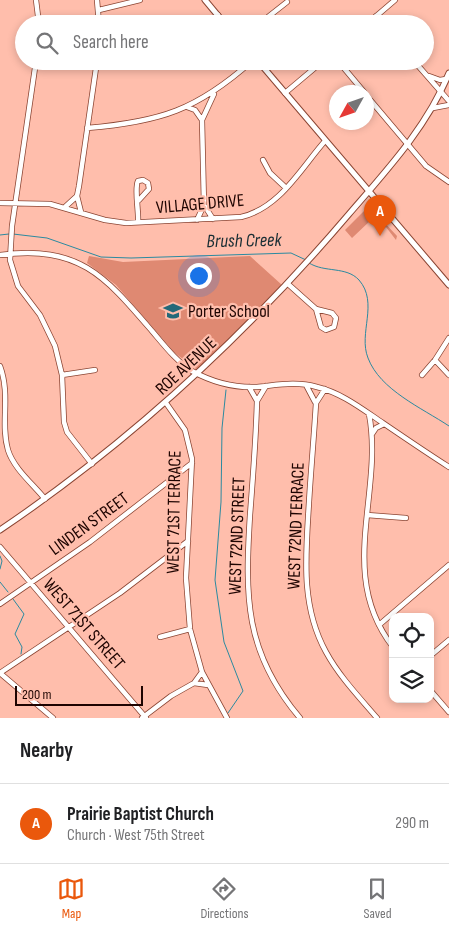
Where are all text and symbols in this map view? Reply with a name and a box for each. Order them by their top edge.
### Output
search box [15,15,434,70]
icon: search [33,29,61,57]
text: Search here [73,31,149,54]
north arrow [329,85,374,130]
street label: VILLAGE DRIVE [155,190,245,218]
pin: A [364,195,396,236]
water label: Brush Creek [206,229,283,253]
your location [186,263,212,289]
school or university icon: Porter School [162,300,184,322]
place label: Porter School [188,301,270,322]
street label: ROE AVENUE [151,333,221,399]
street label: WEST 71ST TERRACE [162,450,186,574]
street label: WEST 72ND TERRACE [283,462,309,590]
street label: WEST 72ND STREET [224,477,250,595]
street label: LINDEN STREET [45,488,133,560]
street label: WEST 71ST STREET [39,574,129,674]
map controls [389,613,434,703]
button: locate [389,613,434,658]
button: layers [389,658,434,703]
scale bar [15,683,142,706]
text: 200 m [22,686,51,703]
text: Nearby [20,738,73,763]
text: Prairie Baptist Church [67,803,214,826]
text: A [32,814,40,833]
text: 290 m [395,814,429,833]
text: Church · West 75th Street [67,826,205,845]
tab: Map [57,875,85,922]
tab: Directions [200,875,249,922]
tab: Saved [363,875,392,922]

